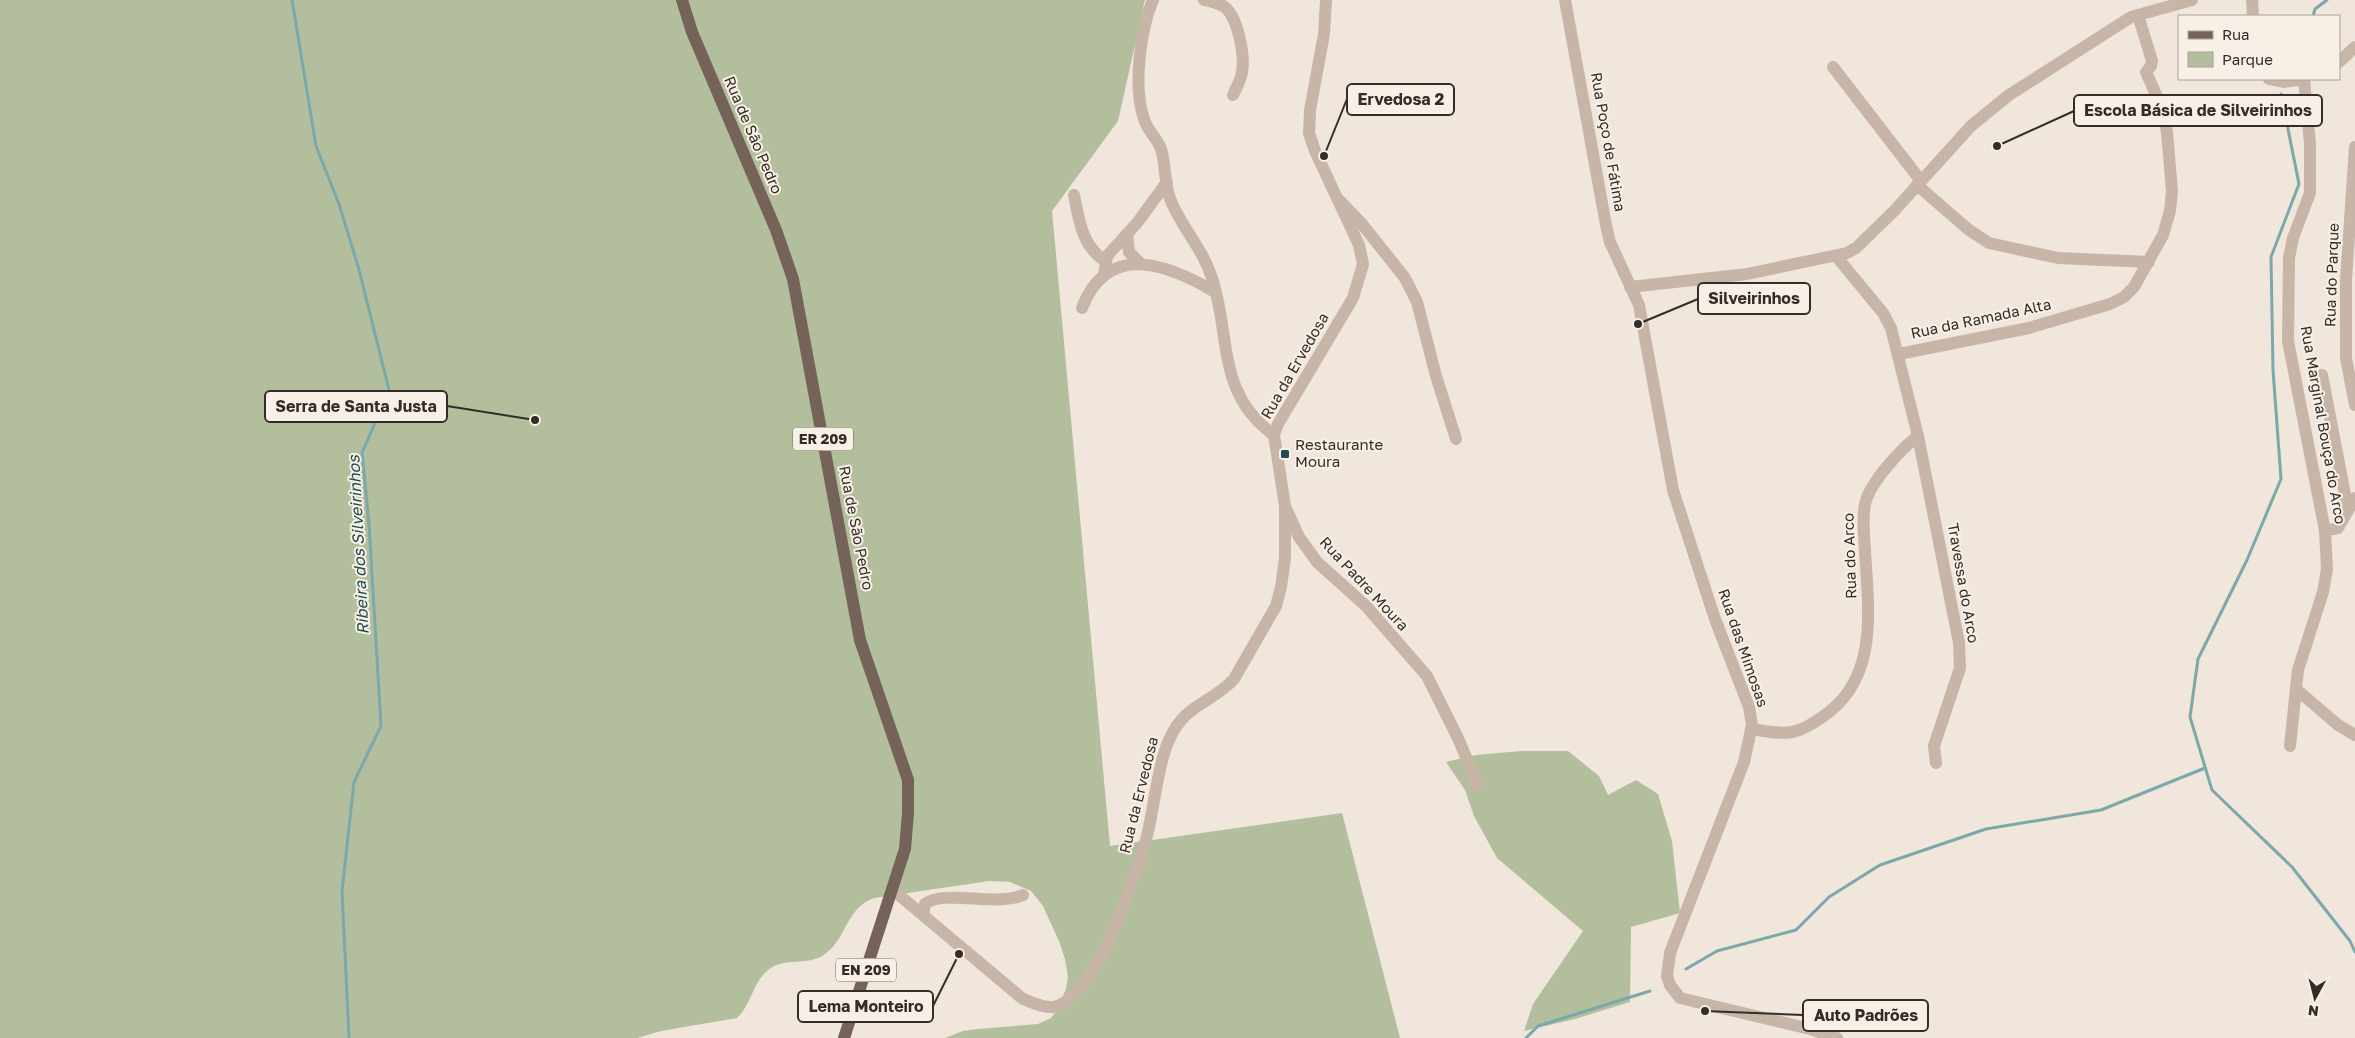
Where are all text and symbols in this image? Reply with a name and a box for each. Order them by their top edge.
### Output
legend [2178,15,2340,80]
text: Rua [2222,25,2249,43]
text: Parque [2222,50,2273,68]
street label: Rua Poço de Fátima [1588,71,1630,213]
street label: Rua de São Pedro [721,73,787,196]
callout: Ervedosa 2 [1347,84,1454,115]
text: Ervedosa 2 [1358,89,1445,109]
callout: Escola Básica de Silveirinhos [2074,95,2322,126]
text: Escola Básica de Silveirinhos [2084,100,2312,120]
street label: Rua do Parque [2320,222,2342,327]
callout: Silveirinhos [1698,283,1810,314]
text: Silveirinhos [1708,288,1800,308]
street label: Rua da Ramada Alta [1909,294,2053,342]
street label: Rua da Ervedosa [1256,309,1332,422]
street label: Rua Marginal Bouça do Arco [2298,324,2350,525]
callout: Serra de Santa Justa [265,391,447,422]
text: Serra de Santa Justa [275,396,437,416]
road number: ER 209 [793,428,853,450]
place label: Restaurante Moura [1295,435,1384,470]
marker: Restaurante Moura [1279,448,1291,460]
water label: Ribeira dos Silveirinhos [343,453,373,635]
street label: Rua de São Pedro [836,464,878,591]
street label: Rua do Arco [1839,513,1859,599]
street label: Travessa do Arco [1945,521,1983,644]
street label: Rua Padre Moura [1317,533,1413,634]
street label: Rua das Mimosas [1715,586,1773,709]
street label: Rua da Ervedosa [1115,735,1161,855]
road number: EN 209 [836,958,896,982]
north arrow [2290,973,2340,1023]
callout: Lema Monteiro [798,991,933,1022]
text: Lema Monteiro [808,996,924,1016]
callout: Auto Padrões [1803,1000,1928,1031]
text: N [2307,1002,2320,1020]
text: Auto Padrões [1814,1005,1918,1025]

